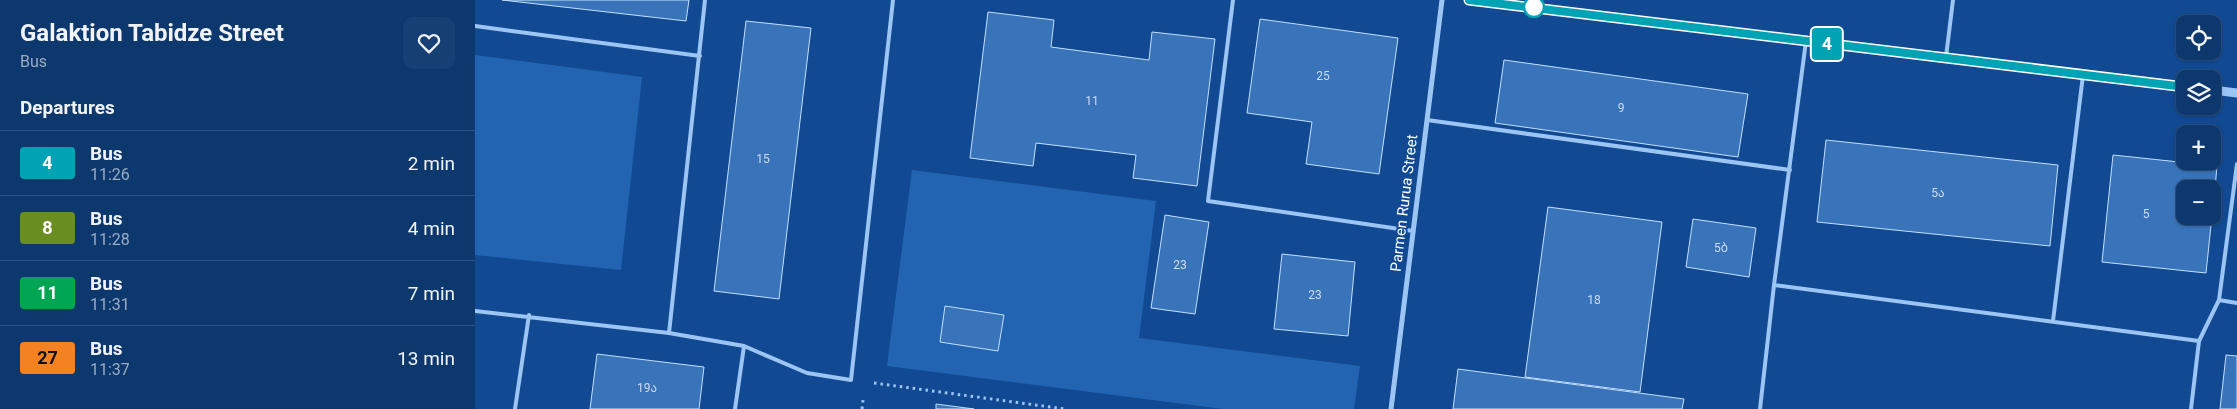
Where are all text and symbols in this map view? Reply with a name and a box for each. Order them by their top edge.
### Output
unlabelled marker [1523,0,1545,18]
map controls [2176,15,2221,225]
button: locate [2176,15,2221,60]
button: heart [403,17,455,69]
text: Galaktion Tabidze Street [20,19,284,47]
line badge: 4 [1811,28,1843,60]
text: 4 [1822,33,1832,54]
text: Bus [20,52,47,71]
house number: 25 [1316,69,1330,83]
button: layers [2176,70,2221,115]
house number: 11 [1085,94,1099,108]
text: Departures [20,96,115,119]
house number: 9 [1618,101,1624,115]
button: + [2176,125,2221,170]
street label: Parmen Rurua Street [1387,133,1421,273]
text: Bus [90,142,123,165]
text: 4 [42,152,53,173]
text: 2 min [408,152,455,175]
house number: 15 [756,152,770,166]
text: 11:26 [90,165,130,184]
button: − [2176,180,2221,225]
house number: 5ა [1931,186,1945,200]
text: Bus [90,207,123,230]
house number: 5 [2143,207,2150,221]
text: 8 [42,217,53,238]
text: 4 min [408,217,455,240]
text: 11:28 [90,230,130,249]
house number: 5ბ [1714,241,1728,255]
house number: 23 [1173,258,1187,272]
text: Bus [90,272,123,295]
text: 11 [37,282,58,303]
text: 7 min [408,282,455,305]
house number: 23 [1308,288,1322,302]
house number: 18 [1587,293,1601,307]
text: 11:31 [90,295,130,314]
text: Bus [90,337,123,360]
text: 27 [37,347,58,368]
text: 13 min [397,347,455,370]
text: 11:37 [90,360,130,379]
house number: 19ა [637,381,657,395]

